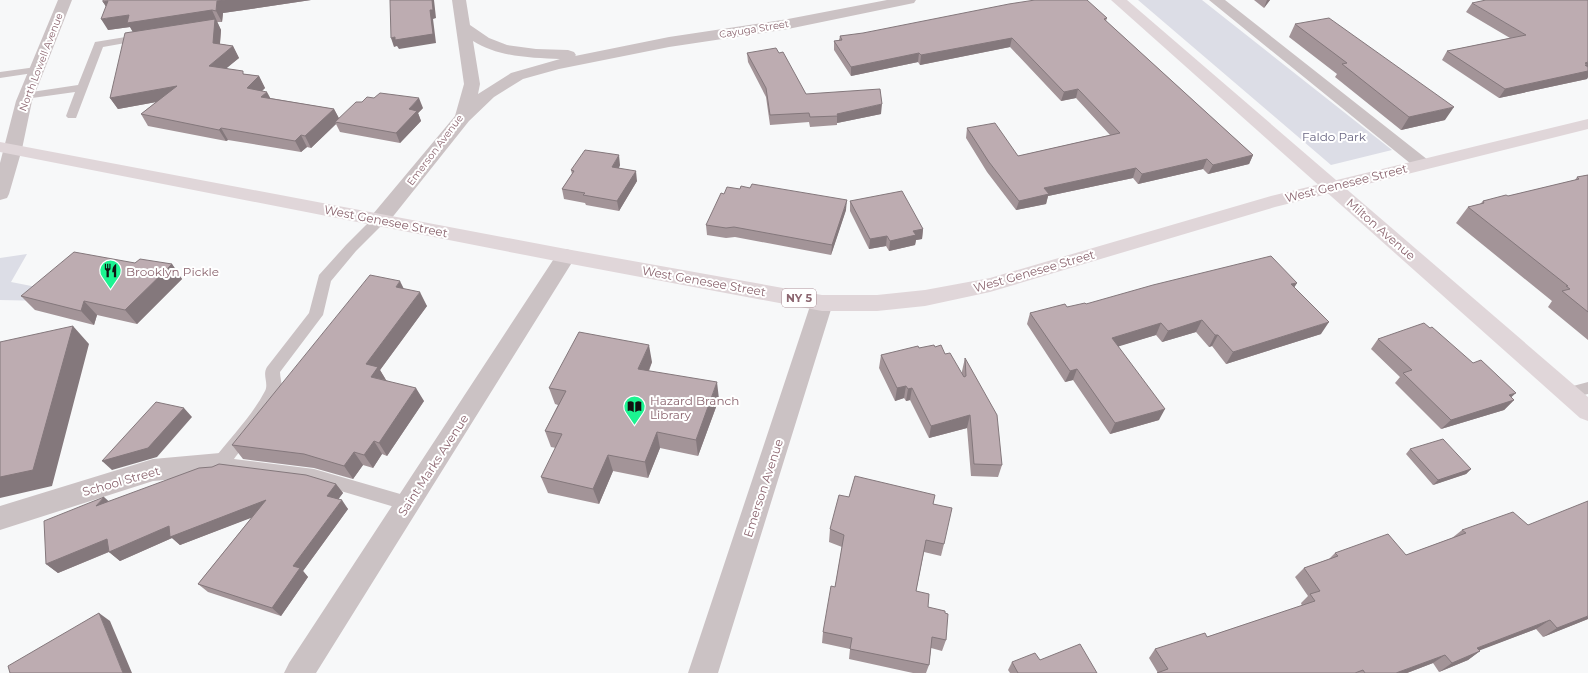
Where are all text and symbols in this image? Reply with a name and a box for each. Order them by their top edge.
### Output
street label: North Lowell Avenue [16,11,66,113]
street label: Cayuga Street [718,17,790,41]
street label: Emerson Avenue [404,112,466,188]
park label: Faldo Park [1302,129,1367,144]
street label: West Genesee Street [1283,161,1409,205]
street label: Milton Avenue [1343,195,1419,263]
street label: West Genesee Street [323,202,449,240]
street label: West Genesee Street [972,246,1096,295]
restaurant icon: Brooklyn Pickle [98,258,124,291]
street label: West Genesee Street [641,263,767,299]
place label: Brooklyn Pickle [126,264,219,279]
road number: NY 5 [782,289,816,307]
place label: Hazard Branch Library [650,393,739,422]
library icon: Hazard Branch Library [622,394,648,427]
street label: Saint Marks Avenue [394,411,472,519]
street label: Emerson Avenue [740,437,786,539]
street label: School Street [81,463,162,499]

